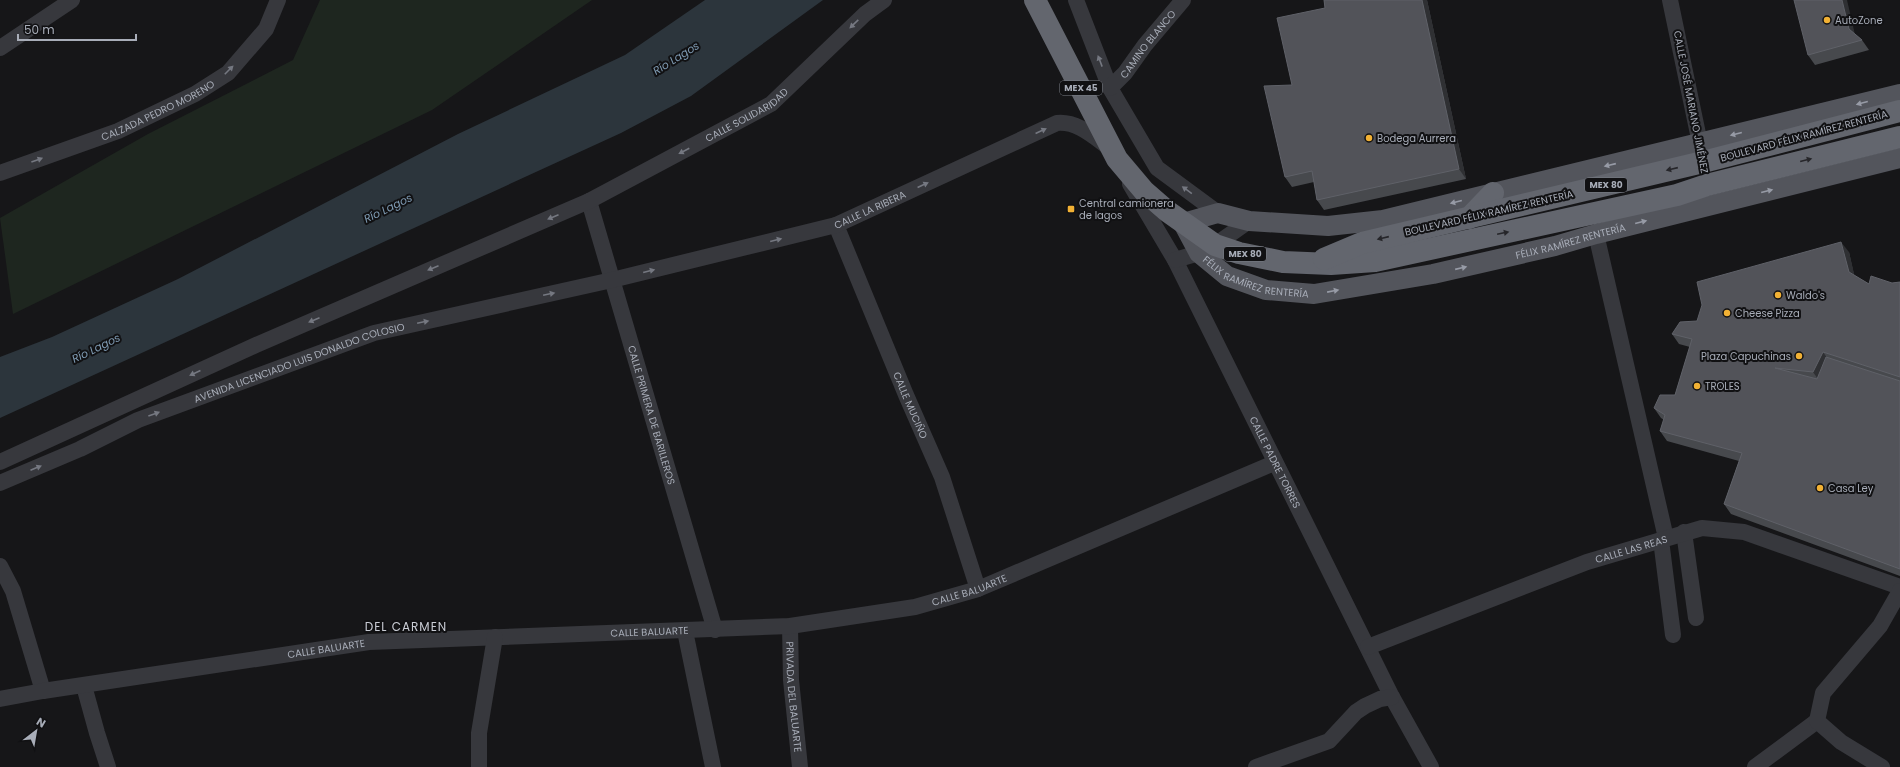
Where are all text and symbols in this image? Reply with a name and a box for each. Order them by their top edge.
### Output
street label: CAMINO BLANCO [1116,7,1179,82]
place label: AutoZone [1835,13,1883,28]
marker: AutoZone [1822,15,1832,25]
scale bar [18,16,136,42]
one-way arrow [849,20,859,29]
text: 50 m [24,21,55,38]
street label: CALLE JOSÉ MARIANO JIMÉNEZ [1670,29,1712,175]
water label: Río Lagos [650,37,703,79]
one-way arrow [1096,55,1102,67]
one-way arrow [225,65,234,75]
street label: CALZADA PEDRO MORENO [99,76,217,144]
road number: MEX 45 [1060,81,1102,95]
street label: CALLE SOLIDARIDAD [702,84,791,145]
one-way arrow [1856,101,1869,107]
street label: BOULEVARD FÉLIX RAMÍREZ RENTERÍA [1719,106,1890,166]
one-way arrow [1035,127,1047,134]
place label: Bodega Aurrera [1377,131,1456,146]
one-way arrow [1730,131,1742,137]
marker: Bodega Aurrera [1364,133,1374,143]
one-way arrow [678,147,689,154]
one-way arrow [31,157,43,163]
one-way arrow [1801,157,1813,163]
one-way arrow [1603,162,1615,168]
one-way arrow [1666,167,1679,173]
road number: MEX 80 [1585,178,1627,192]
one-way arrow [917,182,929,188]
one-way arrow [1181,185,1192,194]
street label: CALLE LA RIBERA [832,186,908,232]
street label: BOULEVARD FÉLIX RAMÍREZ RENTERÍA [1403,186,1575,240]
one-way arrow [1762,188,1774,194]
water label: Río Lagos [361,189,415,227]
place label: Central camionera de lagos [1079,196,1174,223]
one-way arrow [1450,199,1462,205]
marker: Central camionera de lagos [1066,204,1076,214]
one-way arrow [546,214,558,220]
street label: FÉLIX RAMÍREZ RENTERÍA [1514,219,1627,262]
one-way arrow [1635,219,1647,225]
one-way arrow [1497,229,1509,235]
one-way arrow [1376,235,1388,241]
one-way arrow [770,237,782,243]
road number: MEX 80 [1224,247,1266,261]
street label: FÉLIX RAMÍREZ RENTERÍA [1200,252,1310,301]
one-way arrow [1455,264,1467,270]
one-way arrow [428,265,439,271]
one-way arrow [644,268,656,274]
one-way arrow [1327,287,1339,293]
place label: Waldo's [1786,288,1825,303]
one-way arrow [543,290,556,296]
marker: Waldo's [1773,290,1783,300]
place label: Cheese Pizza [1735,306,1800,321]
marker: Cheese Pizza [1722,308,1732,318]
one-way arrow [308,316,320,323]
one-way arrow [416,318,429,324]
street label: AVENIDA LICENCIADO LUIS DONALDO COLOSIO [192,319,406,406]
water label: Río Lagos [69,329,123,367]
street label: CALLE PRIMERA DE BARILLEROS [624,343,679,487]
place label: Plaza Capuchinas [1701,349,1791,364]
marker: Plaza Capuchinas [1794,351,1804,361]
street label: CALLE MUCIÑO [890,369,932,441]
one-way arrow [189,370,201,376]
place label: TROLES [1705,379,1740,394]
marker: TROLES [1692,381,1702,391]
one-way arrow [149,411,161,417]
street label: CALLE PADRE TORRES [1246,414,1305,511]
one-way arrow [30,464,42,471]
place label: Casa Ley [1828,481,1874,496]
marker: Casa Ley [1815,483,1825,493]
street label: CALLE LAS REAS [1593,531,1669,567]
street label: CALLE BALUARTE [930,570,1009,609]
district label: DEL CARMEN [365,618,447,635]
street label: CALLE BALUARTE [610,622,689,640]
street label: CALLE BALUARTE [286,635,366,662]
street label: PRIVADA DEL BALUARTE [783,641,806,753]
north arrow [16,711,56,751]
text: N [33,713,49,731]

